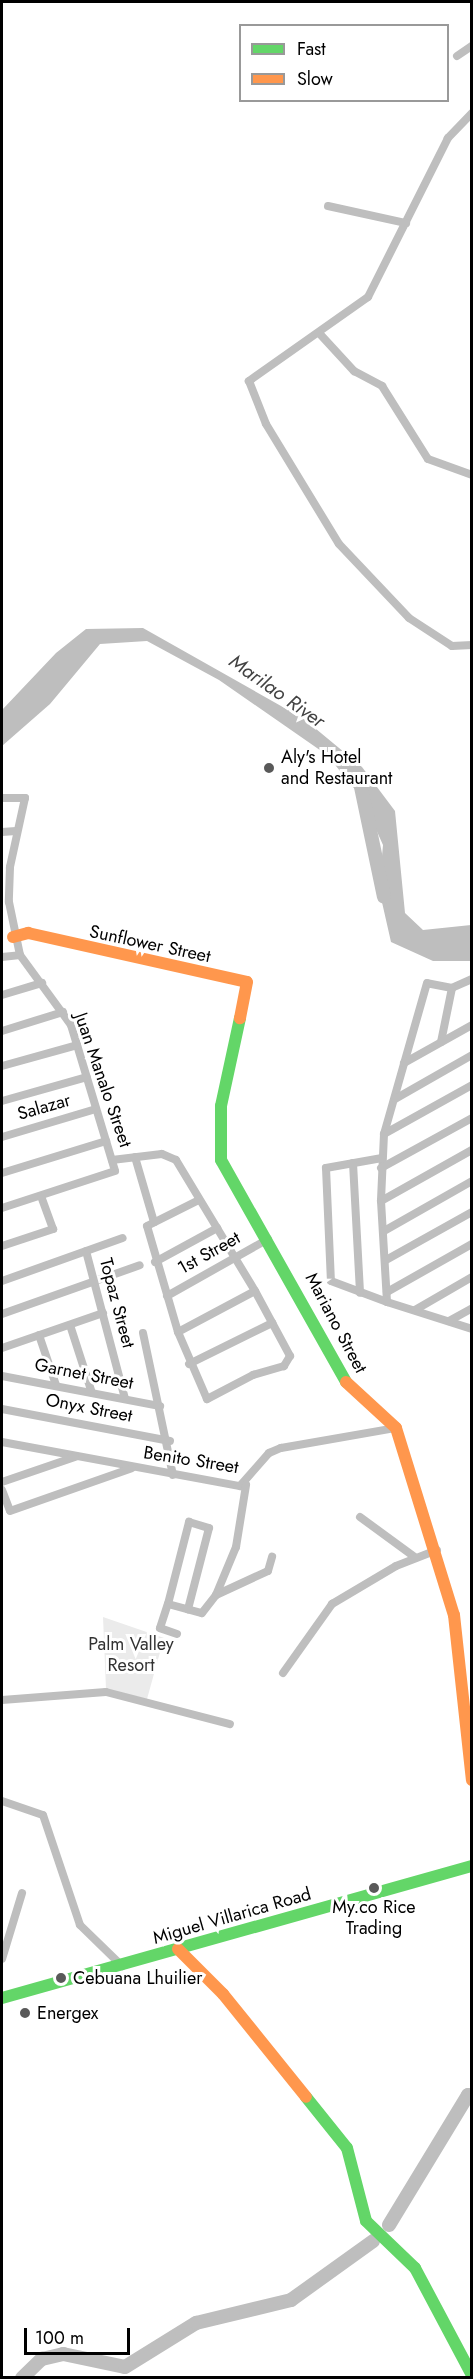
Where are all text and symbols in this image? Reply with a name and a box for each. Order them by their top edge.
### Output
legend [239,24,449,102]
text: Fast [297,36,326,62]
text: Slow [297,66,333,92]
water label: Marilao River [224,649,330,733]
place label: Aly's Hotel and Restaurant [281,747,392,789]
marker: Aly's Hotel and Restaurant [262,761,276,775]
street label: Sunflower Street [87,921,213,967]
street label: Juan Manalo Street [70,1010,136,1150]
street label: Salazar [15,1089,73,1125]
street label: 1st Street [174,1227,244,1279]
street label: Topaz Street [95,1256,139,1350]
street label: Mariano Street [301,1269,371,1377]
street label: Garnet Street [33,1354,135,1394]
street label: Onyx Street [44,1389,134,1427]
street label: Benito Street [142,1442,240,1478]
park label: Palm Valley Resort [88,1634,174,1676]
marker: My.co Rice Trading [367,1881,381,1895]
street label: Miguel Villarica Road [150,1883,314,1949]
place label: My.co Rice Trading [332,1897,416,1940]
place label: Cebuana Lhuilier [73,1967,202,1989]
marker: Cebuana Lhuilier [54,1971,68,1985]
place label: Energex [37,2002,98,2024]
marker: Energex [18,2006,32,2020]
scale bar [27,2316,134,2354]
text: 100 m [35,2325,84,2351]

